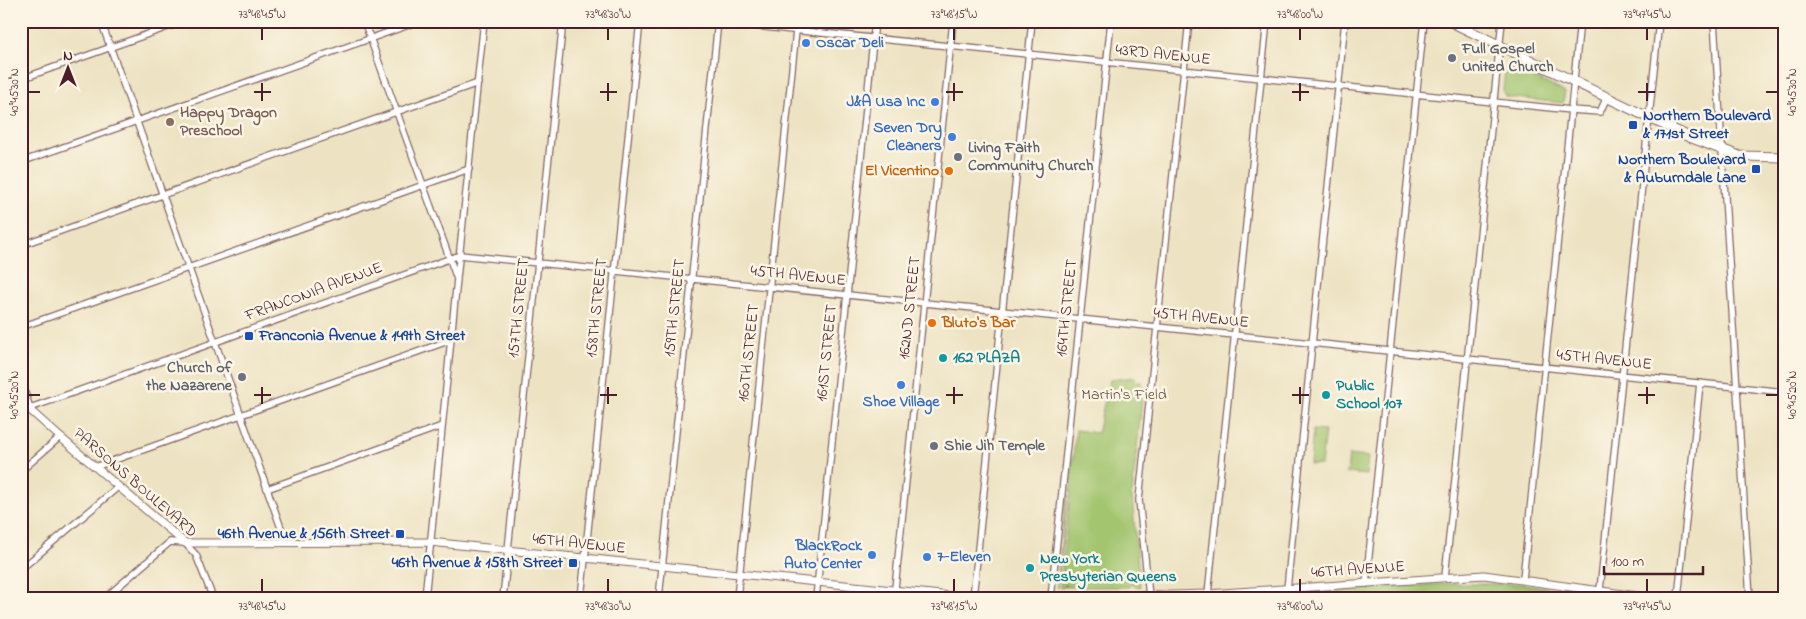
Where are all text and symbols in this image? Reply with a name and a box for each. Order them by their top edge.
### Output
text: 73°48'45"W [238,6,286,24]
text: 73°48'30"W [585,6,631,24]
text: 73°48'15"W [931,6,977,24]
text: 73°48'00"W [1277,6,1323,24]
text: 73°47'45"W [1623,6,1671,24]
place label: Oscar Deli [816,31,884,55]
marker: Oscar Deli [800,37,812,49]
place label: Full Gospel United Church [1461,37,1554,79]
street label: 43RD AVENUE [1114,38,1212,72]
north arrow [42,42,92,92]
text: N [63,46,73,67]
marker: Full Gospel United Church [1446,52,1458,64]
text: 40°45'30"N [6,68,24,116]
text: 40°45'30"N [1784,68,1802,116]
place label: J&A Usa Inc [846,90,926,114]
marker: J&A Usa Inc [929,96,941,108]
place label: Happy Dragon Preschool [180,101,277,143]
place label: Northern Boulevard & 171st Street [1642,104,1771,146]
marker: Happy Dragon Preschool [164,116,176,128]
place label: Seven Dry Cleaners [873,116,942,158]
marker: Northern Boulevard & 171st Street [1627,119,1639,131]
marker: Seven Dry Cleaners [946,131,958,143]
place label: Living Faith Community Church [968,136,1094,179]
place label: Northern Boulevard & Auburndale Lane [1618,148,1747,190]
marker: Living Faith Community Church [952,151,964,163]
place label: El Vicentino [865,159,939,183]
marker: Northern Boulevard & Auburndale Lane [1750,163,1762,175]
marker: El Vicentino [943,165,955,177]
street label: 162ND STREET [893,255,927,361]
street label: FRANCONIA AVENUE [241,256,386,328]
street label: 157TH STREET [502,257,536,359]
street label: 158TH STREET [580,257,614,359]
street label: 159TH STREET [658,258,692,358]
street label: 164TH STREET [1050,258,1084,358]
street label: 45TH AVENUE [749,259,847,293]
street label: 45TH AVENUE [1152,301,1250,335]
street label: 160TH STREET [732,303,766,403]
street label: 161ST STREET [810,303,844,403]
place label: Bluto's Bar [941,311,1017,335]
marker: Bluto's Bar [926,317,938,329]
place label: Franconia Avenue & 149th Street [258,324,466,348]
marker: Franconia Avenue & 149th Street [243,330,255,342]
street label: 45TH AVENUE [1555,343,1653,377]
place label: 162 PLAZA [953,346,1020,370]
marker: 162 PLAZA [937,352,949,364]
place label: Church of the Nazarene [145,356,233,398]
text: 40°45'20"N [6,371,24,419]
marker: Church of the Nazarene [236,371,248,383]
text: 40°45'20"N [1784,371,1802,419]
place label: Public School 107 [1336,374,1403,416]
marker: Shoe Village [895,379,907,391]
park label: Martin's Field [1081,383,1167,407]
marker: Public School 107 [1320,389,1332,401]
place label: Shoe Village [863,390,940,415]
street label: PARSONS BOULEVARD [68,422,202,544]
place label: Shie Jih Temple [944,434,1046,458]
marker: Shie Jih Temple [928,440,940,452]
place label: 46th Avenue & 156th Street [217,522,391,546]
street label: 46TH AVENUE [531,527,627,561]
marker: 46th Avenue & 156th Street [394,528,406,540]
place label: BlackRock Auto Center [784,534,863,576]
scale bar [1604,544,1702,576]
place label: 7-Eleven [937,545,991,569]
place label: New York Presbyterian Queens [1040,547,1177,590]
marker: BlackRock Auto Center [866,549,878,561]
place label: 46th Avenue & 158th Street [391,551,564,575]
marker: 7-Eleven [921,551,933,563]
text: 100 m [1611,551,1644,573]
street label: 46TH AVENUE [1310,555,1406,585]
marker: 46th Avenue & 158th Street [567,557,579,569]
marker: New York Presbyterian Queens [1024,562,1036,574]
text: 73°48'45"W [238,598,286,616]
text: 73°48'30"W [585,598,631,616]
text: 73°48'15"W [931,598,977,616]
text: 73°48'00"W [1277,598,1323,616]
text: 73°47'45"W [1623,598,1671,616]

